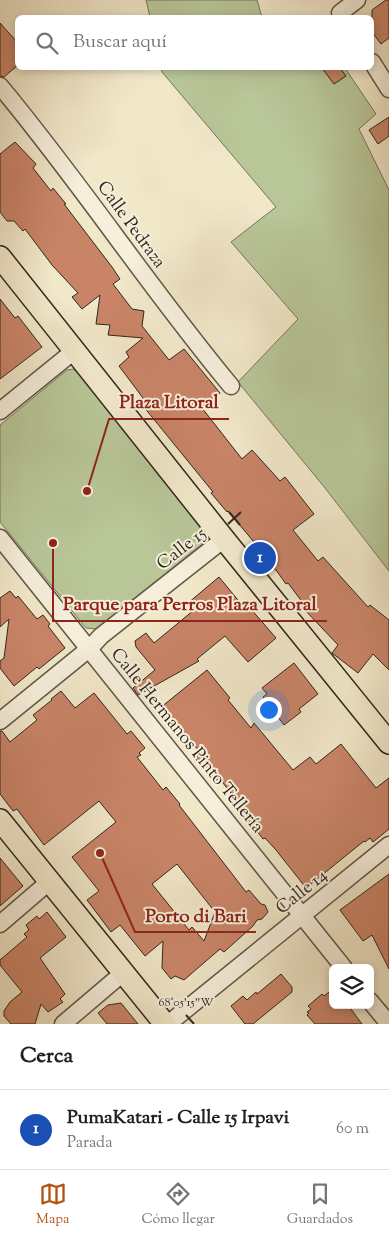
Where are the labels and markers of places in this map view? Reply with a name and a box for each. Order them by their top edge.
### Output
callout: Plaza Litoral [109,385,229,419]
pin: 1 [244,539,276,577]
callout: Parque para Perros Plaza Litoral [53,587,327,621]
callout: Porto di Bari [135,898,256,932]

